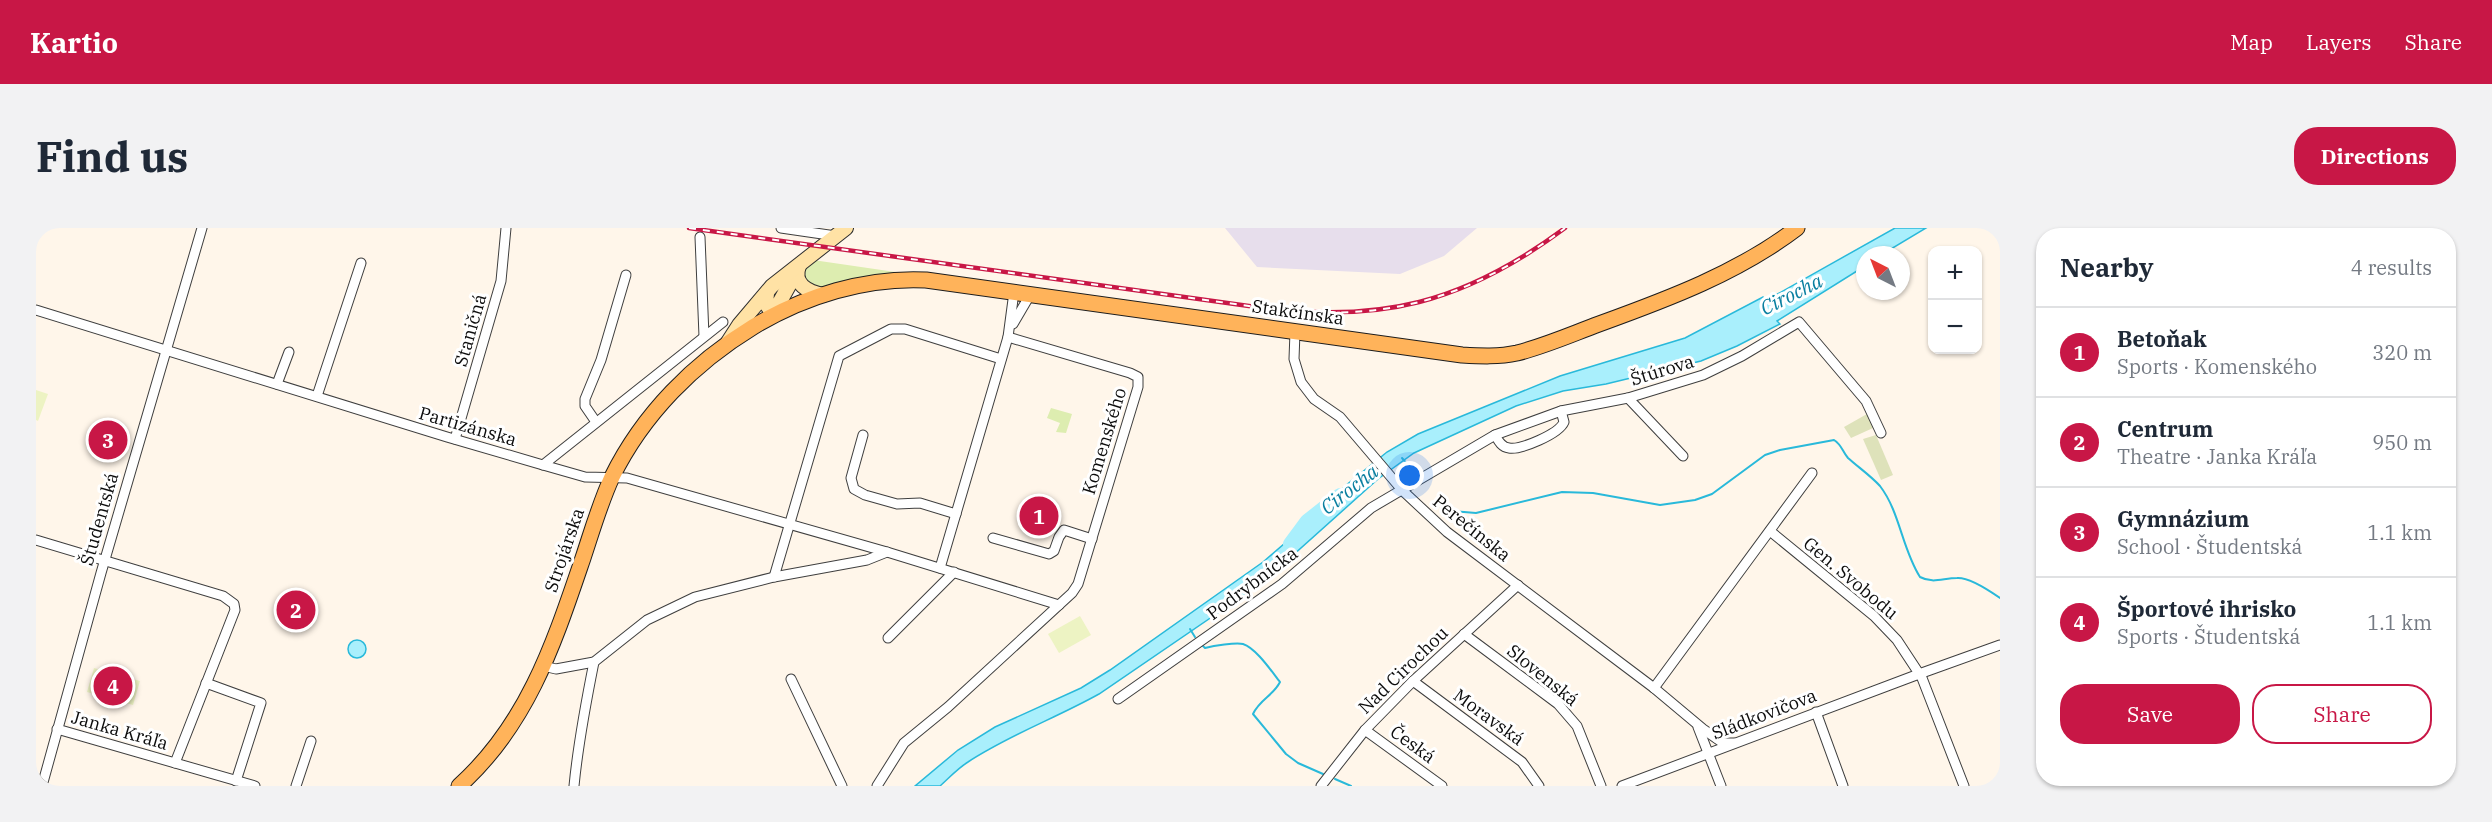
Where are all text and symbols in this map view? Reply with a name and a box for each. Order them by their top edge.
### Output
text: Kartio [30,24,118,61]
text: Map [2230,28,2273,56]
text: Layers [2306,28,2372,56]
text: Share [2405,28,2462,56]
button: Directions [2294,127,2456,185]
text: Find us [36,129,188,184]
north arrow [1856,246,1910,300]
map controls [1928,246,1982,354]
button: + [1928,246,1982,300]
text: Nearby [2060,250,2154,284]
text: 4 results [2351,254,2432,281]
water label: Cirocha [1755,267,1827,321]
street label: Staničná [449,291,491,369]
street label: Stakčínska [1251,294,1346,330]
button: − [1928,300,1982,354]
text: Betoňak [2117,324,2207,353]
text: 1 [2074,339,2086,366]
text: 320 m [2372,339,2432,366]
street label: Štúrova [1627,348,1697,391]
text: Sports · Komenského [2117,353,2317,380]
street label: Komenského [1077,385,1131,497]
street label: Partizánska [416,401,520,451]
text: Centrum [2117,414,2213,443]
pin: 3 [88,418,128,462]
text: 2 [2074,429,2086,456]
text: 950 m [2372,429,2432,456]
text: Theatre · Janka Kráľa [2117,443,2317,470]
water label: Cirocha [1314,458,1384,520]
your location [1395,461,1424,490]
street label: Študentská [74,469,123,568]
street label: Perečínska [1428,490,1516,567]
pin: 1 [1020,494,1058,538]
text: Gymnázium [2117,504,2249,533]
street label: Strojárska [539,505,589,595]
text: 3 [2074,519,2086,546]
text: 1.1 km [2367,519,2432,546]
street label: Gen. Svobodu [1799,532,1903,624]
text: School · Študentská [2117,533,2302,560]
street label: Podrybnícka [1202,541,1302,625]
pin: 2 [276,588,316,632]
text: Športové ihrisko [2117,594,2296,623]
text: 4 [2074,609,2086,636]
text: 1.1 km [2367,609,2432,636]
street label: Nad Cirochou [1353,621,1453,719]
text: Sports · Študentská [2117,623,2300,650]
street label: Slovenská [1502,639,1584,711]
pin: 4 [94,664,133,708]
street label: Sládkovičova [1708,683,1820,745]
street label: Moravská [1449,684,1529,751]
button: Save [2060,684,2240,744]
button: Share [2252,684,2432,744]
street label: Janka Kráľa [69,705,171,755]
street label: Česká [1386,719,1441,768]

